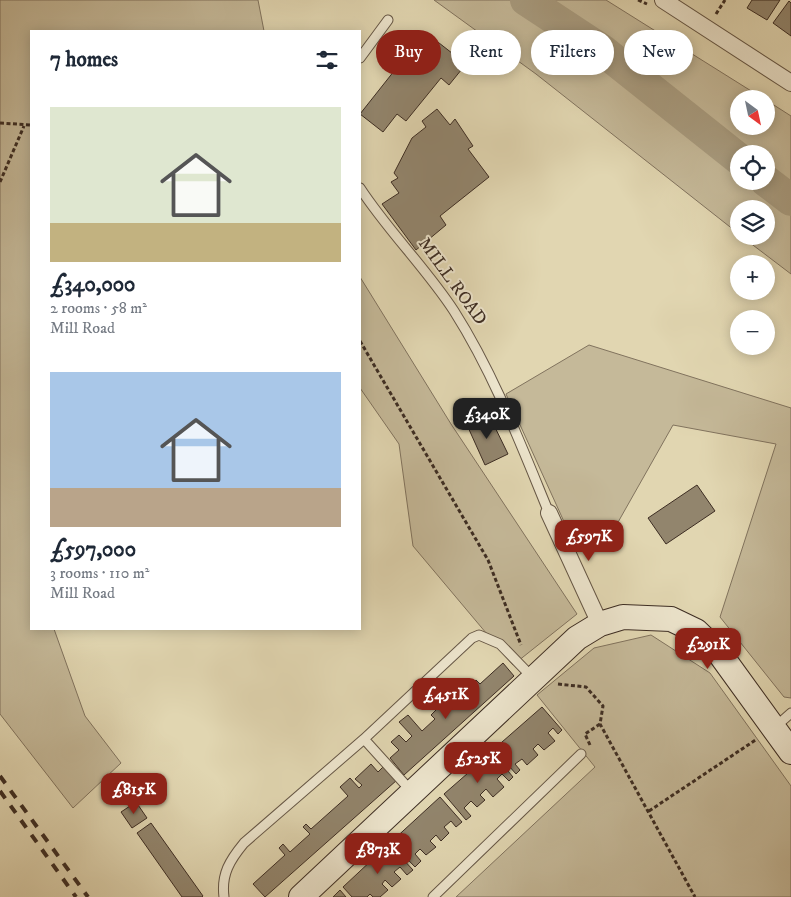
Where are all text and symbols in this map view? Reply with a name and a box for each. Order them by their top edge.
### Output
chip: Buy [376,30,441,75]
chip: Rent [451,30,521,75]
chip: Filters [531,30,614,75]
chip: New [624,30,693,75]
icon: filters [313,46,341,74]
text: 7 homes [50,47,118,73]
north arrow [730,90,775,135]
map controls [730,90,775,355]
icon: home [151,140,241,230]
button: locate [730,145,775,190]
button: layers [730,200,775,245]
street label: MILL ROAD [413,233,491,330]
button: + [730,255,775,300]
text: £340,000 [50,272,135,298]
text: 2 rooms · 58 m² [50,298,147,318]
button: − [730,310,775,355]
text: Mill Road [50,318,115,338]
pin: £340K [452,398,522,440]
text: £340K [464,404,510,424]
icon: home [151,405,241,495]
pin: £597K [554,520,624,562]
text: £597K [566,526,612,546]
text: £597,000 [50,537,136,563]
text: 3 rooms · 110 m² [50,563,149,583]
text: Mill Road [50,583,115,603]
pin: £291K [673,628,743,670]
text: £291K [686,634,730,654]
pin: £451K [411,678,481,720]
text: £451K [423,684,469,704]
pin: £525K [443,742,513,784]
text: £525K [455,748,501,768]
pin: £815K [99,772,169,815]
text: £815K [112,779,156,799]
pin: £873K [343,832,413,875]
text: £873K [356,839,400,859]

